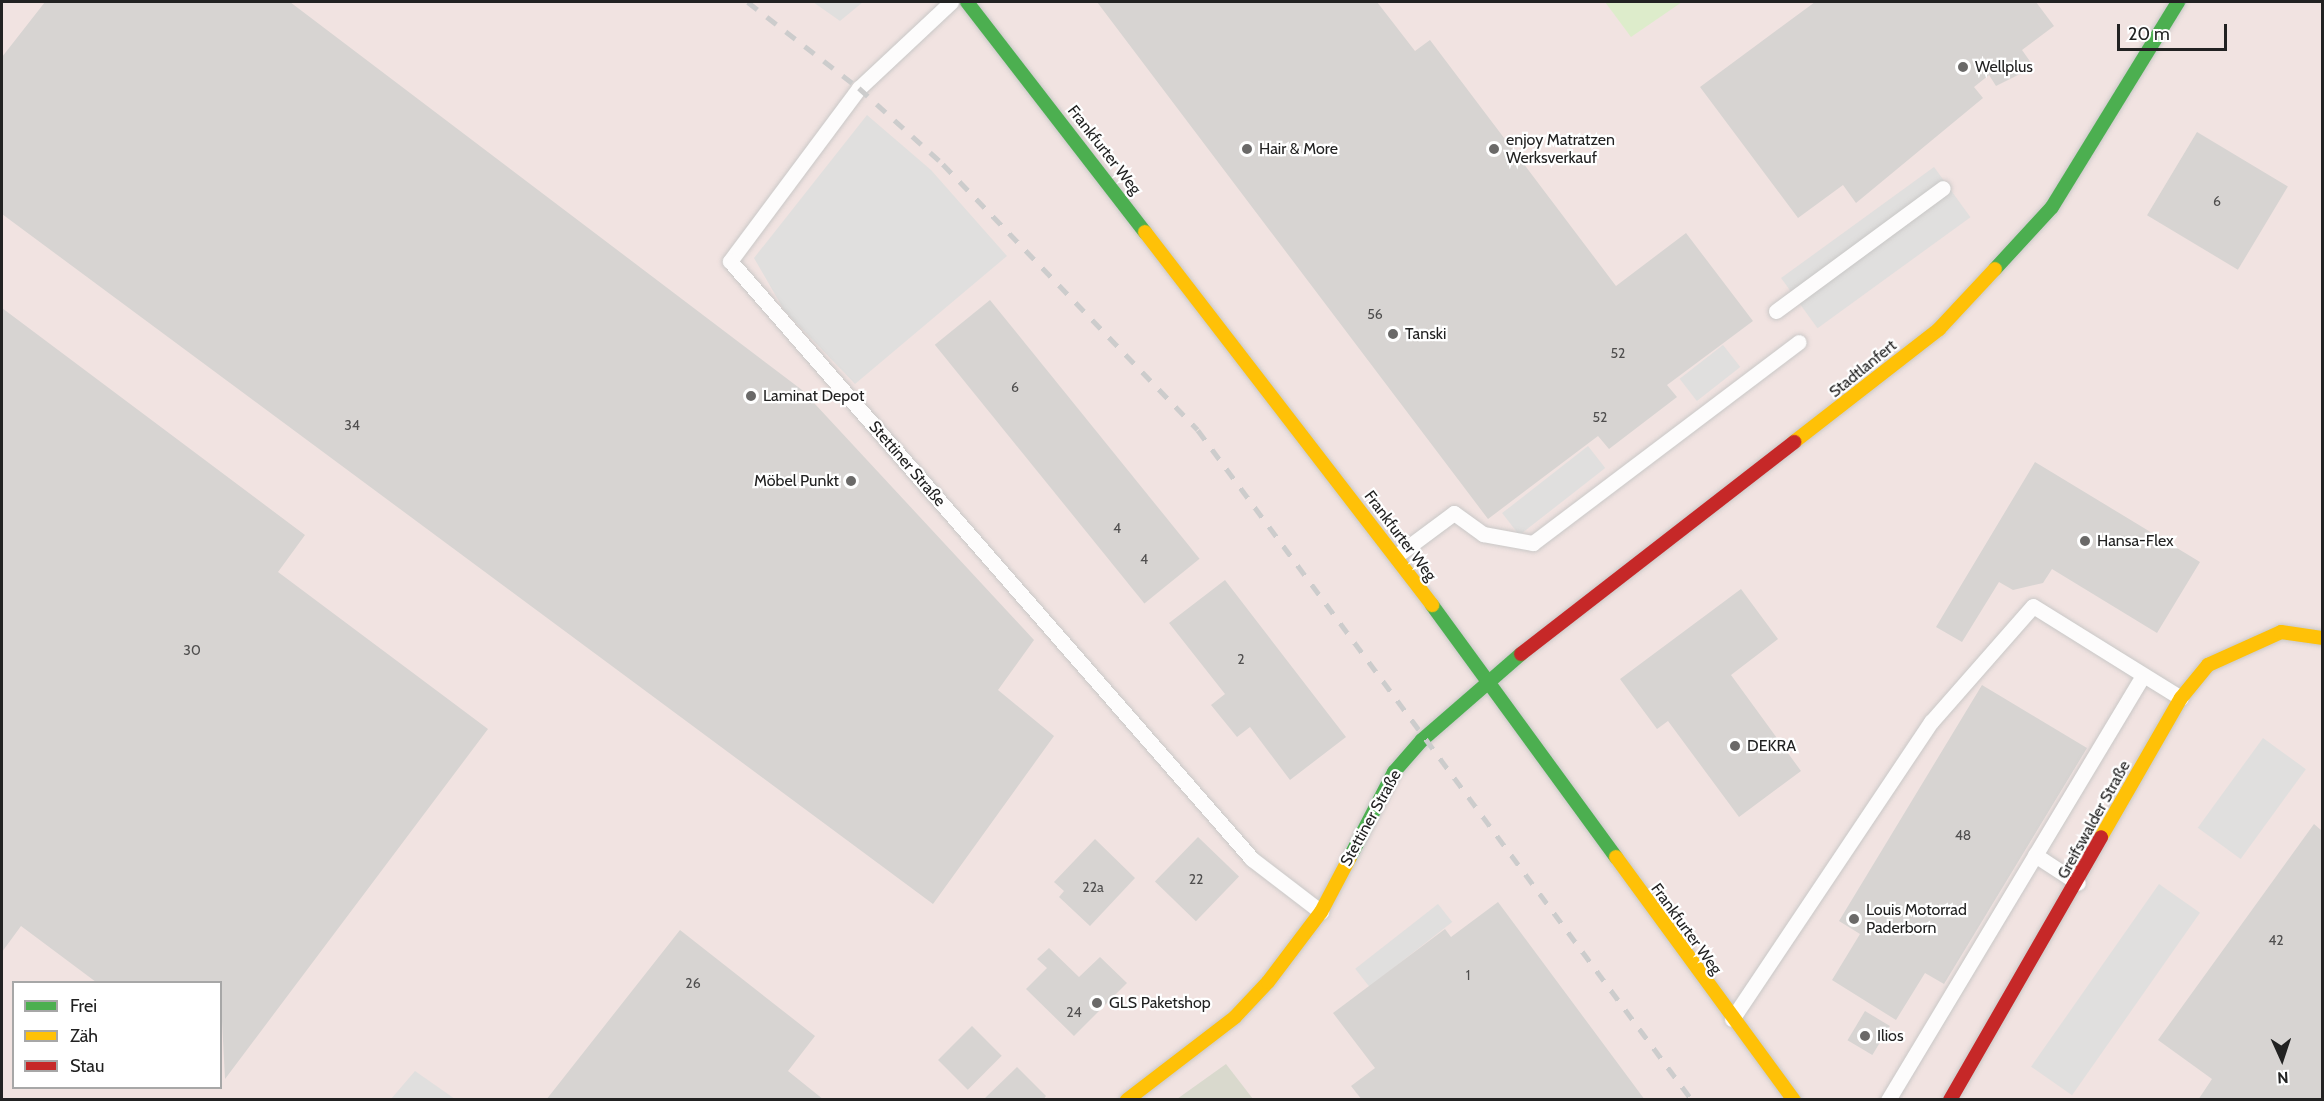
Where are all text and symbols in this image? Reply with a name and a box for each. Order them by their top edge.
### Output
scale bar [2120,12,2230,50]
text: 20 m [2128,23,2170,45]
place label: Wellplus [1975,57,2033,77]
marker: Wellplus [1956,60,1970,74]
street label: Frankfurter Weg [1063,102,1145,198]
place label: enjoy Matratzen Werksverkauf [1506,130,1615,168]
place label: Hair & More [1259,139,1338,159]
marker: Hair & More [1240,142,1254,156]
marker: enjoy Matratzen Werksverkauf [1487,142,1501,156]
house number: 6 [2213,193,2221,209]
house number: 56 [1367,306,1383,322]
place label: Tanski [1405,324,1446,344]
marker: Tanski [1386,327,1400,341]
street label: Stadtlanfert [1826,336,1900,402]
house number: 52 [1611,345,1625,361]
house number: 6 [1011,379,1019,395]
place label: Laminat Depot [763,386,864,406]
marker: Laminat Depot [744,389,758,403]
house number: 52 [1593,409,1607,425]
house number: 34 [344,417,360,433]
street label: Stettiner Straße [865,417,949,511]
place label: Möbel Punkt [754,471,839,491]
marker: Möbel Punkt [844,474,858,488]
street label: Frankfurter Weg [1360,487,1440,585]
house number: 4 [1113,520,1121,536]
place label: Hansa-Flex [2097,531,2174,551]
marker: Hansa-Flex [2078,534,2092,548]
house number: 4 [1140,551,1148,567]
house number: 30 [183,642,201,658]
house number: 2 [1237,651,1245,667]
place label: DEKRA [1747,736,1796,756]
marker: DEKRA [1728,739,1742,753]
street label: Greifswalder Straße [2054,758,2134,882]
street label: Stettiner Straße [1337,767,1405,869]
house number: 48 [1955,827,1971,843]
house number: 22 [1189,871,1203,887]
house number: 22a [1082,879,1104,895]
street label: Frankfurter Weg [1647,880,1725,978]
place label: Louis Motorrad Paderborn [1866,900,1967,938]
marker: Louis Motorrad Paderborn [1847,912,1861,926]
house number: 42 [2268,932,2284,948]
house number: 1 [1466,967,1470,983]
house number: 26 [685,975,701,991]
legend [12,981,222,1089]
place label: GLS Paketshop [1109,993,1211,1013]
text: Frei [70,995,97,1017]
marker: GLS Paketshop [1090,996,1104,1010]
house number: 24 [1066,1004,1082,1020]
text: Zäh [70,1025,98,1047]
place label: Ilios [1877,1026,1904,1046]
marker: Ilios [1858,1029,1872,1043]
north arrow [2252,1029,2312,1089]
text: Stau [70,1055,104,1077]
text: N [2277,1068,2289,1087]

